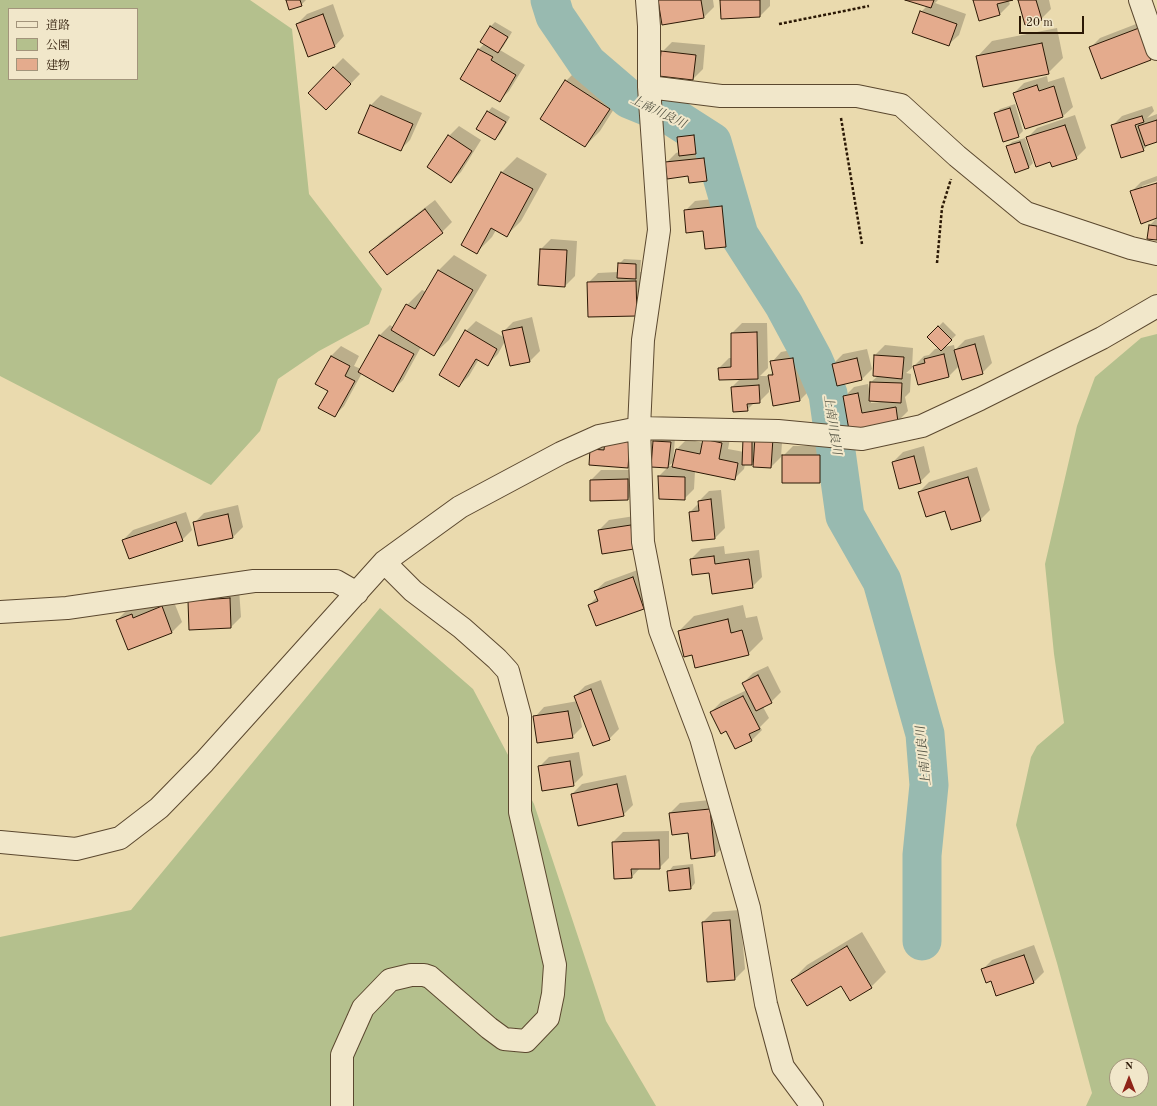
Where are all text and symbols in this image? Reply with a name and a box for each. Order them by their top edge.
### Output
legend [8,8,138,80]
scale bar [1021,8,1086,34]
text: 20 m [1026,17,1053,29]
text: 道路 [46,20,70,32]
text: 公園 [46,40,70,52]
text: 建物 [46,60,70,72]
water label: 上南川良川 [628,92,688,132]
water label: 上南川良川 [820,394,844,456]
water label: 上南川良川 [914,725,934,787]
north arrow [1109,1058,1149,1098]
text: N [1125,1061,1133,1072]

